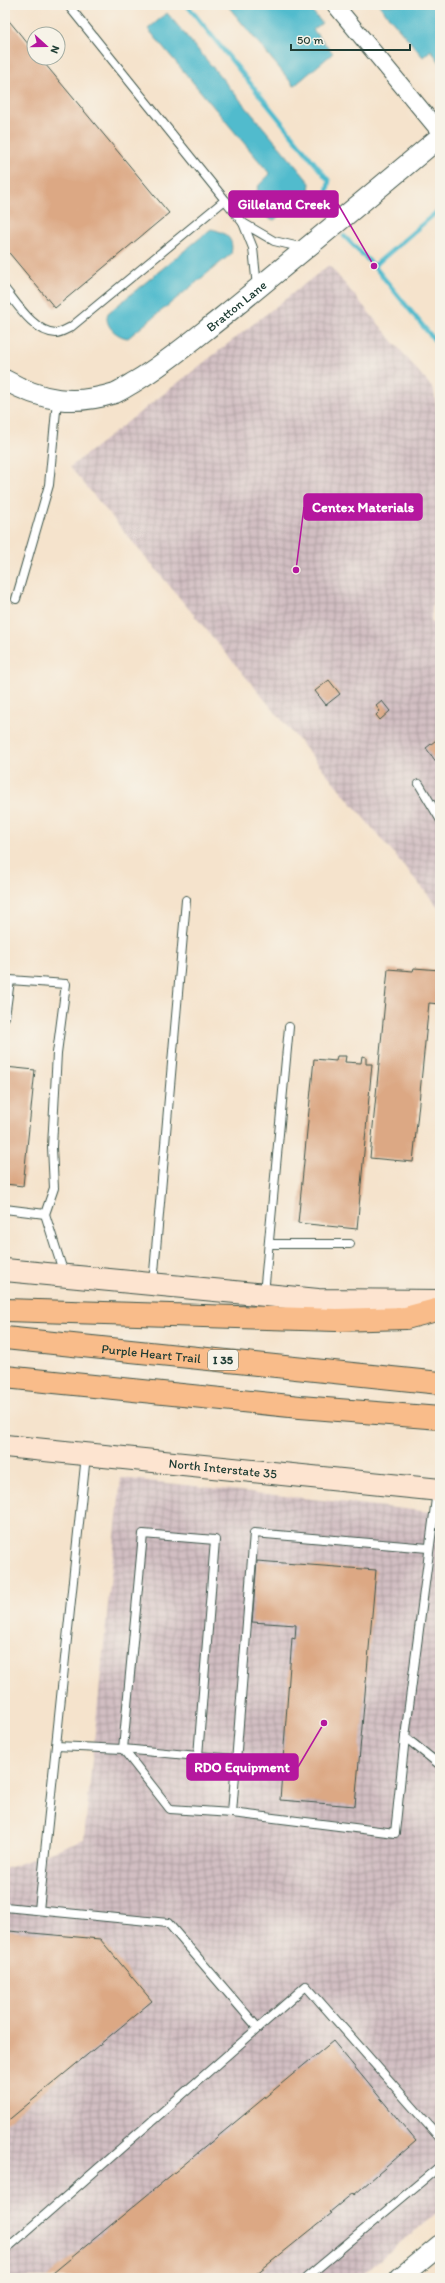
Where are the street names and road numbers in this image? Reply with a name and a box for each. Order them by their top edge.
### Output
street label: Bratton Lane [203,277,269,335]
street label: Purple Heart Trail [101,1341,202,1366]
road number: I 35 [208,1350,238,1370]
street label: North Interstate 35 [168,1456,278,1481]

